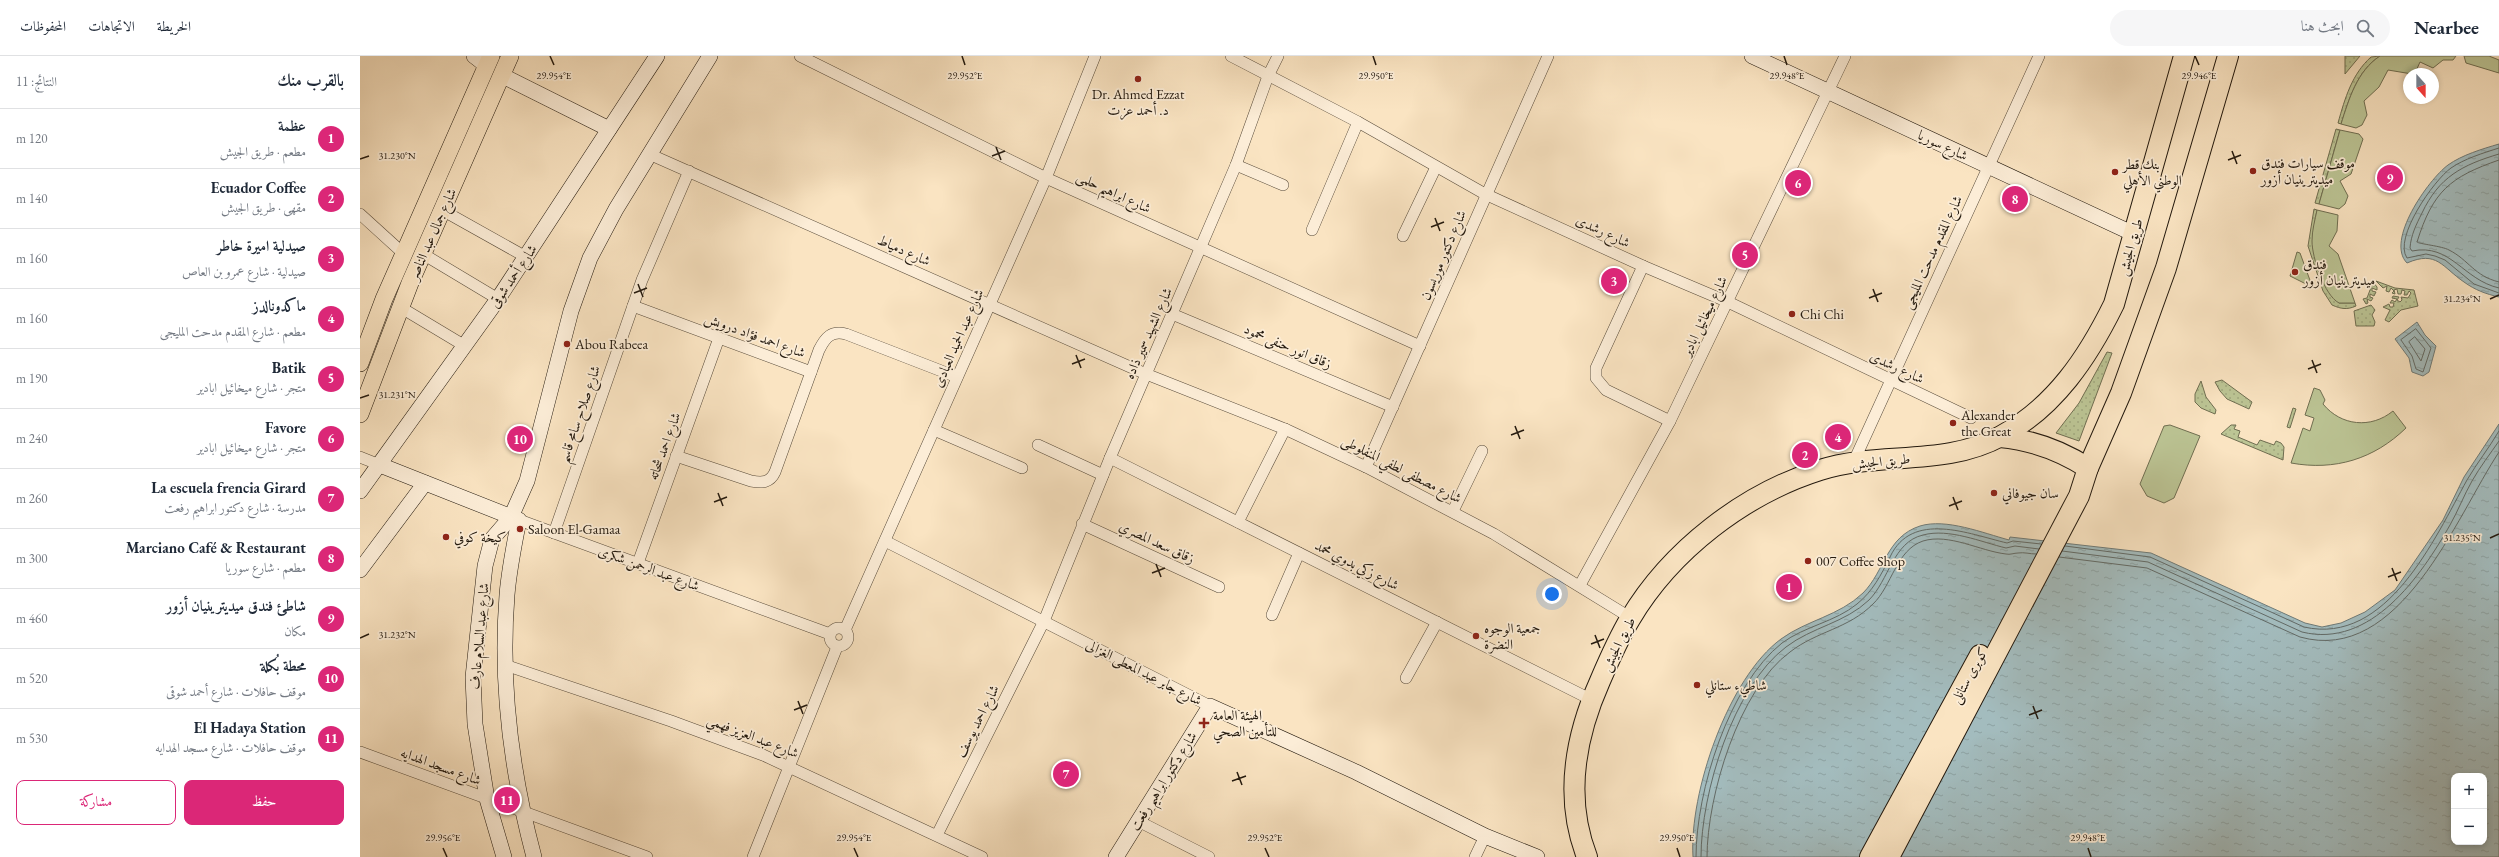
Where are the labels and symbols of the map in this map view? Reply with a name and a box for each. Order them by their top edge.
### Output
north arrow [2403,68,2439,104]
text: 29.954°E [537,69,572,82]
text: 29.952°E [948,69,983,82]
text: 29.950°E [1359,69,1394,82]
text: 29.948°E [1770,69,1805,82]
text: 29.946°E [2182,69,2217,82]
marker: Dr. Ahmed Ezzat د. أحمد عزت [1133,74,1143,84]
place label: Dr. Ahmed Ezzat د. أحمد عزت [1092,85,1185,120]
street label: شارع سوريا [1914,126,1971,167]
text: 31.230°N [378,149,416,162]
place label: موقف سيارات فندق ميديترينيان أزور [2259,154,2355,188]
place label: بنك قطر الوطني الأهلي [2121,155,2182,193]
pin: 9 [2377,163,2403,193]
marker: موقف سيارات فندق ميديترينيان أزور [2248,166,2258,176]
street label: شارع ابراهيم حلمى [1072,167,1154,222]
marker: بنك قطر الوطني الأهلي [2110,167,2120,177]
pin: 6 [1785,168,1811,198]
pin: 8 [2002,184,2028,214]
street label: شارع جمال عبد الناصر [403,185,463,286]
street label: شارع المقدم مدحت المليجى [1898,192,1970,313]
street label: شارع دكتور موريسون [1416,207,1473,304]
street label: شارع رشدى [1572,211,1633,254]
street label: طريق الجيش [2113,216,2148,278]
street label: شارع دمياط [873,230,934,272]
street label: شارع أحمد شوقى [484,240,543,313]
pin: 5 [1732,240,1758,270]
place label: فندق ميديترينيان أزور [2301,255,2375,289]
pin: 3 [1601,266,1627,296]
marker: فندق ميديترينيان أزور [2290,267,2300,277]
street label: شارع ميخائيل ابادير [1676,273,1734,362]
street label: شارع الشهيد سمير ذاده [1120,284,1179,383]
street label: شارع عبد الحميد العبادى [928,286,990,391]
text: 31.234°N [2443,292,2481,305]
place label: Chi Chi [1800,305,1845,323]
street label: شارع احمد فؤاد درويش [701,308,808,364]
marker: Chi Chi [1787,309,1797,319]
street label: زقاق انور حنفى محمود [1241,319,1335,374]
place label: Abou Rabeea [574,335,649,353]
marker: Abou Rabeea [562,339,572,349]
street label: شارع رشدى [1866,347,1927,390]
street label: شارع صلاح سامح قاسم [554,363,609,467]
text: 31.231°N [378,388,416,401]
place label: Alexander the Great [1960,406,2016,440]
street label: شارع احمد شحاته [643,410,687,483]
marker: Alexander the Great [1948,418,1958,428]
pin: 4 [1825,422,1851,452]
pin: 10 [507,424,533,454]
street label: شارع مصطفى لطفي المنفلوطى [1337,431,1465,512]
pin: 2 [1792,440,1818,470]
street label: طريق الجيش [1851,449,1911,474]
place label: سان جيوفاني [2002,484,2059,505]
marker: سان جيوفاني [1989,488,1999,498]
street label: زقاق سعد المصري [1115,517,1198,570]
place label: Saloon El-Gamaa [528,520,621,538]
marker: Saloon El-Gamaa [515,524,525,534]
place label: كيخة كوفي [454,528,506,549]
text: 31.235°N [2443,531,2481,544]
marker: كيخة كوفي [441,532,451,542]
street label: شارع زكي بدوي محمد [1310,536,1402,597]
street label: شارع عبد الرحمن شكرى [595,541,702,597]
place label: 007 Coffee Shop [1816,552,1905,570]
marker: 007 Coffee Shop [1803,556,1813,566]
pin: 1 [1776,572,1802,602]
street label: شارع عبد السلام عارف [465,582,497,690]
your location [1542,584,1562,604]
street label: طريق الجيش [1597,614,1640,675]
place label: جمعية الوجوه النضرة [1484,619,1540,654]
text: 31.232°N [378,628,416,641]
marker: جمعية الوجوه النضرة [1471,631,1481,641]
street label: شارع جابر عبد المعطى الغزالى [1081,635,1205,712]
street label: كوبرى ستانلى [1946,644,1993,707]
place label: شاطيء ستانلي [1705,676,1767,698]
marker: شاطيء ستانلي [1692,680,1702,690]
street label: شارع احمد يوسف [951,682,1006,762]
place label: الهيئة العامة للتأمين الصحي [1213,706,1277,744]
street label: شارع عبد العزيز فهمي [703,710,801,766]
marker: الهيئة العامة للتأمين الصحي [1198,717,1210,729]
street label: شارع دكتور ابراهيم رفعت [1125,728,1205,837]
street label: شارع مسجد الهدايه [397,743,484,792]
pin: 7 [1053,759,1079,789]
pin: 11 [494,785,520,815]
text: 29.956°E [426,831,461,844]
text: 29.954°E [837,831,872,844]
text: 29.952°E [1248,831,1283,844]
text: 29.950°E [1660,831,1695,844]
text: 29.948°E [2071,831,2106,844]

